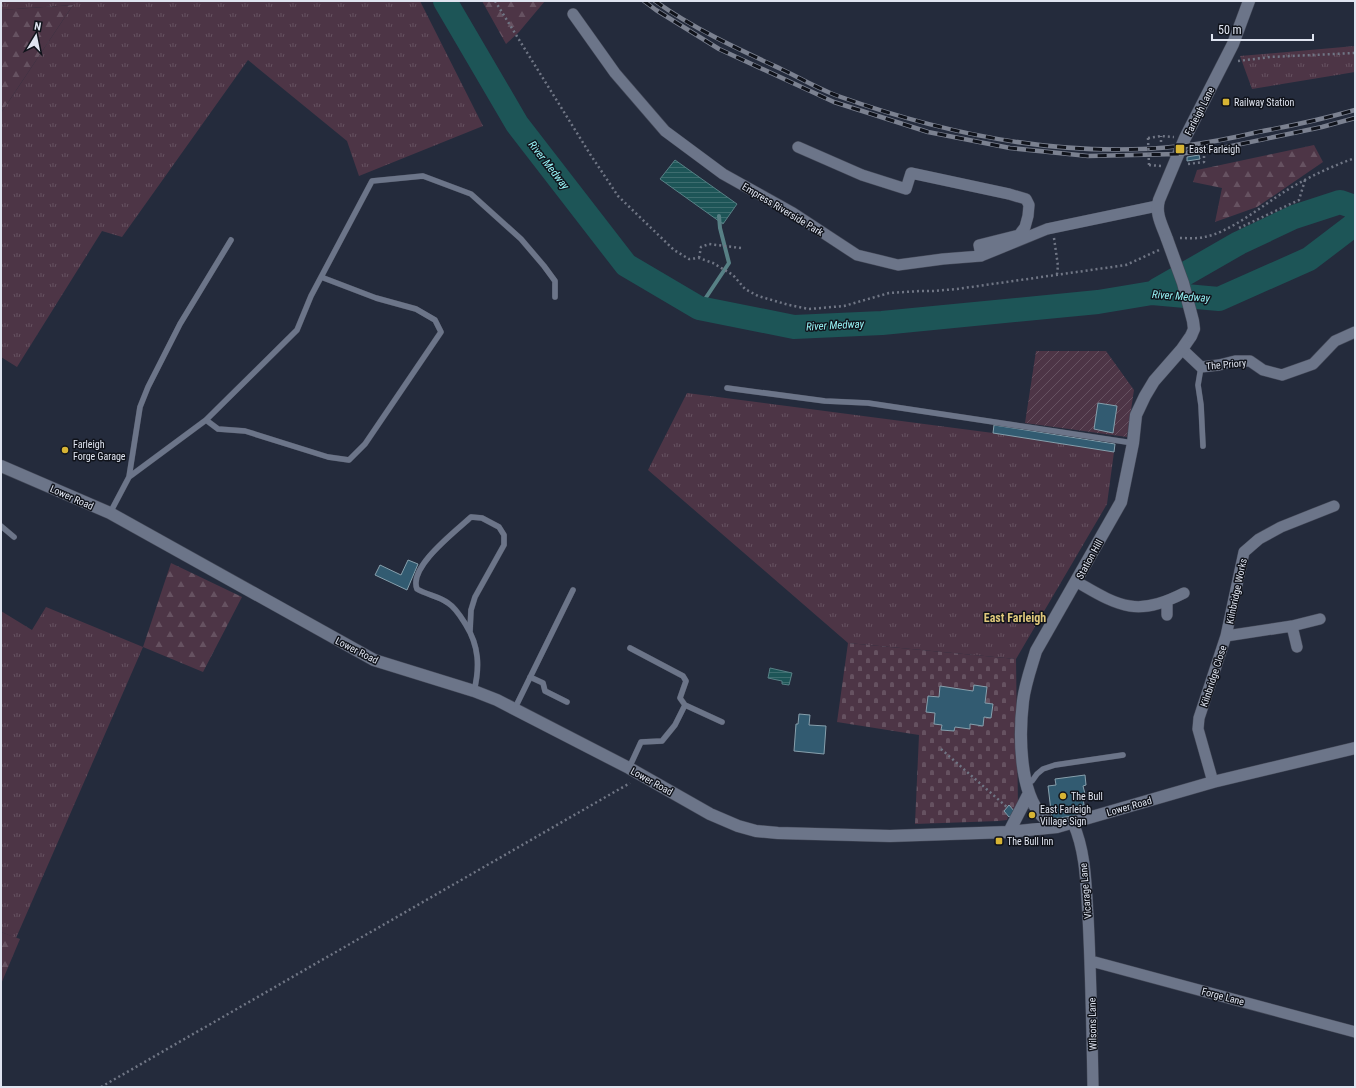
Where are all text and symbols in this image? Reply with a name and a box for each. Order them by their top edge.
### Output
north arrow [16,16,56,56]
scale bar [1212,16,1313,42]
text: N [33,20,42,34]
text: 50 m [1218,23,1242,37]
street label: Farleigh Lane [1183,85,1216,137]
marker: Railway Station [1221,97,1231,107]
place label: Railway Station [1234,97,1295,108]
water label: River Medway [526,138,572,193]
marker: East Farleigh [1174,143,1186,155]
place label: East Farleigh [1189,144,1240,155]
street label: Empress Riverside Park [740,181,826,238]
water label: River Medway [1152,288,1211,305]
water label: River Medway [806,317,865,334]
street label: The Priory [1206,357,1247,372]
place label: Farleigh Forge Garage [73,439,126,462]
marker: Farleigh Forge Garage [60,445,70,455]
street label: Lower Road [48,483,95,512]
street label: Station Hill [1074,538,1105,581]
street label: Kilnbridge Works [1224,557,1249,625]
district label: East Farleigh [984,611,1046,625]
street label: Lower Road [334,635,380,666]
street label: Kilnbridge Close [1198,644,1229,708]
street label: Lower Road [629,765,675,798]
marker: The Bull [1058,791,1068,801]
place label: The Bull [1071,791,1103,802]
street label: Lower Road [1105,795,1153,818]
place label: East Farleigh Village Sign [1040,804,1091,827]
marker: East Farleigh Village Sign [1027,810,1037,820]
marker: The Bull Inn [994,836,1004,846]
place label: The Bull Inn [1007,836,1054,847]
street label: Vicarage Lane [1078,862,1093,919]
street label: Forge Lane [1200,986,1246,1008]
street label: Wilsons Lane [1087,997,1098,1050]

